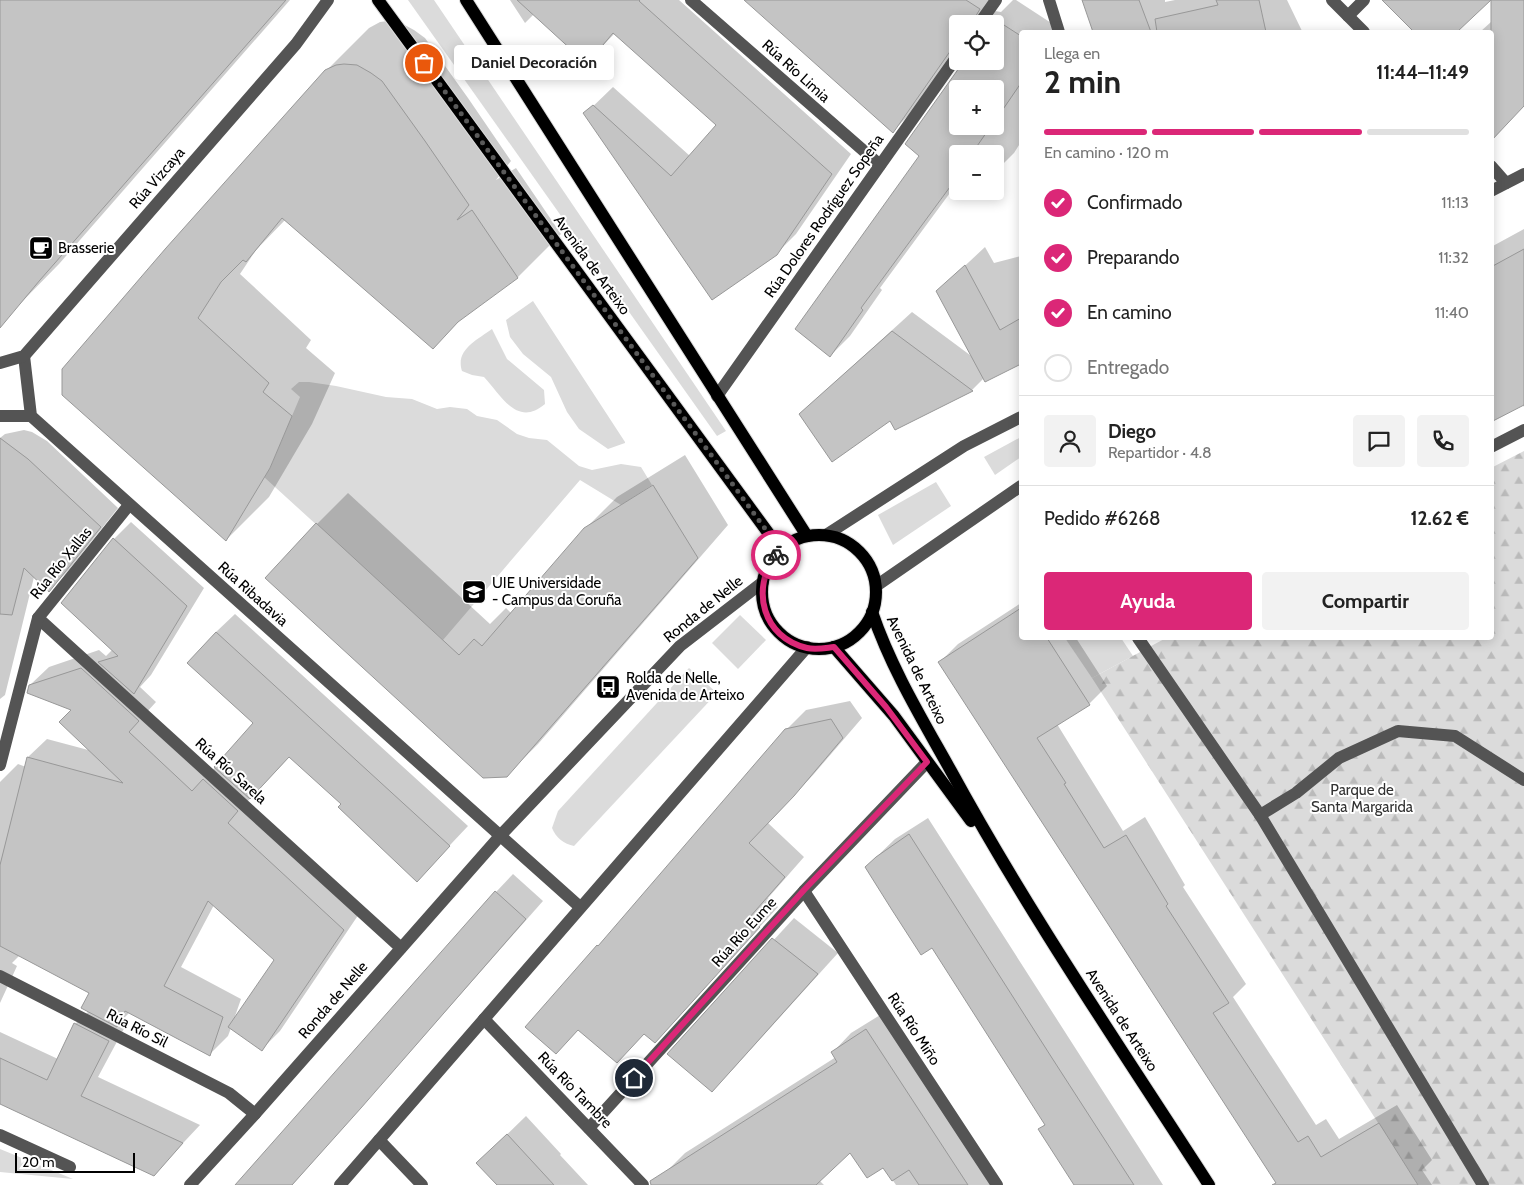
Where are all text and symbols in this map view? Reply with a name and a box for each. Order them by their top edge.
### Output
map controls [949,15,1004,200]
button: locate [949,15,1004,70]
street label: Rúa Río Limia [758,36,834,107]
pin [403,42,445,84]
text: Llega en [1044,44,1100,63]
callout: Daniel Decoración [454,46,614,80]
icon: bag [410,49,438,77]
text: Daniel Decoración [471,53,597,72]
text: 11:44–11:49 [1376,61,1469,84]
text: 2 min [1044,62,1121,101]
button: + [949,80,1004,135]
street label: Rúa Dolores Rodríguez Sopeña [761,130,888,301]
street label: Rúa Vizcaya [125,143,189,212]
text: En camino · 120 m [1044,143,1169,162]
button: − [949,145,1004,200]
icon: check [1044,189,1072,217]
text: Confirmado [1087,191,1183,214]
text: 11:13 [1441,193,1469,212]
street label: Avenida de Arteixo [550,212,634,318]
cafe icon: Brasserie [28,235,54,261]
place label: Brasserie [58,239,115,257]
icon: check [1044,244,1072,272]
text: Preparando [1087,246,1180,269]
text: 11:32 [1438,248,1469,267]
icon: check [1044,299,1072,327]
text: En camino [1087,301,1172,324]
text: 11:40 [1435,303,1469,322]
text: Entregado [1087,356,1169,379]
button: person [1044,415,1096,467]
button: chat [1353,415,1405,467]
button: phone [1417,415,1469,467]
text: Diego [1108,420,1156,443]
text: Repartidor · 4.8 [1108,443,1212,462]
text: Pedido #6268 [1044,507,1161,530]
text: 12.62 € [1411,507,1469,530]
street label: Rúa Río Xallas [26,523,96,603]
courier [751,530,801,580]
icon: bike [762,541,790,569]
street label: Rúa Ribadavia [214,558,292,631]
street label: Ronda de Nelle [660,571,746,646]
button: Ayuda [1044,572,1252,630]
button: Compartir [1262,572,1469,630]
place label: UIE Universidade - Campus da Coruña [492,574,622,609]
school or university icon: UIE Universidade - Campus da Coruña [461,579,487,605]
street label: Avenida de Arteixo [883,613,951,727]
place label: Rolda de Nelle, Avenida de Arteixo [626,669,744,704]
bus stop icon: Rolda de Nelle, Avenida de Arteixo [595,674,621,700]
street label: Rúa Río Sarela [192,734,271,808]
park label: Parque de Santa Margarida [1311,781,1414,816]
street label: Rúa Río Eume [708,893,780,971]
street label: Ronda de Nelle [295,957,372,1042]
street label: Avenida de Arteixo [1082,965,1162,1075]
street label: Rúa Río Miño [884,989,944,1069]
street label: Rúa Río Sil [103,1005,171,1051]
street label: Rúa Río Tambre [534,1048,616,1132]
pin [613,1057,655,1099]
icon: home [620,1064,648,1092]
scale bar [15,1150,135,1173]
text: 20 m [22,1153,55,1171]

